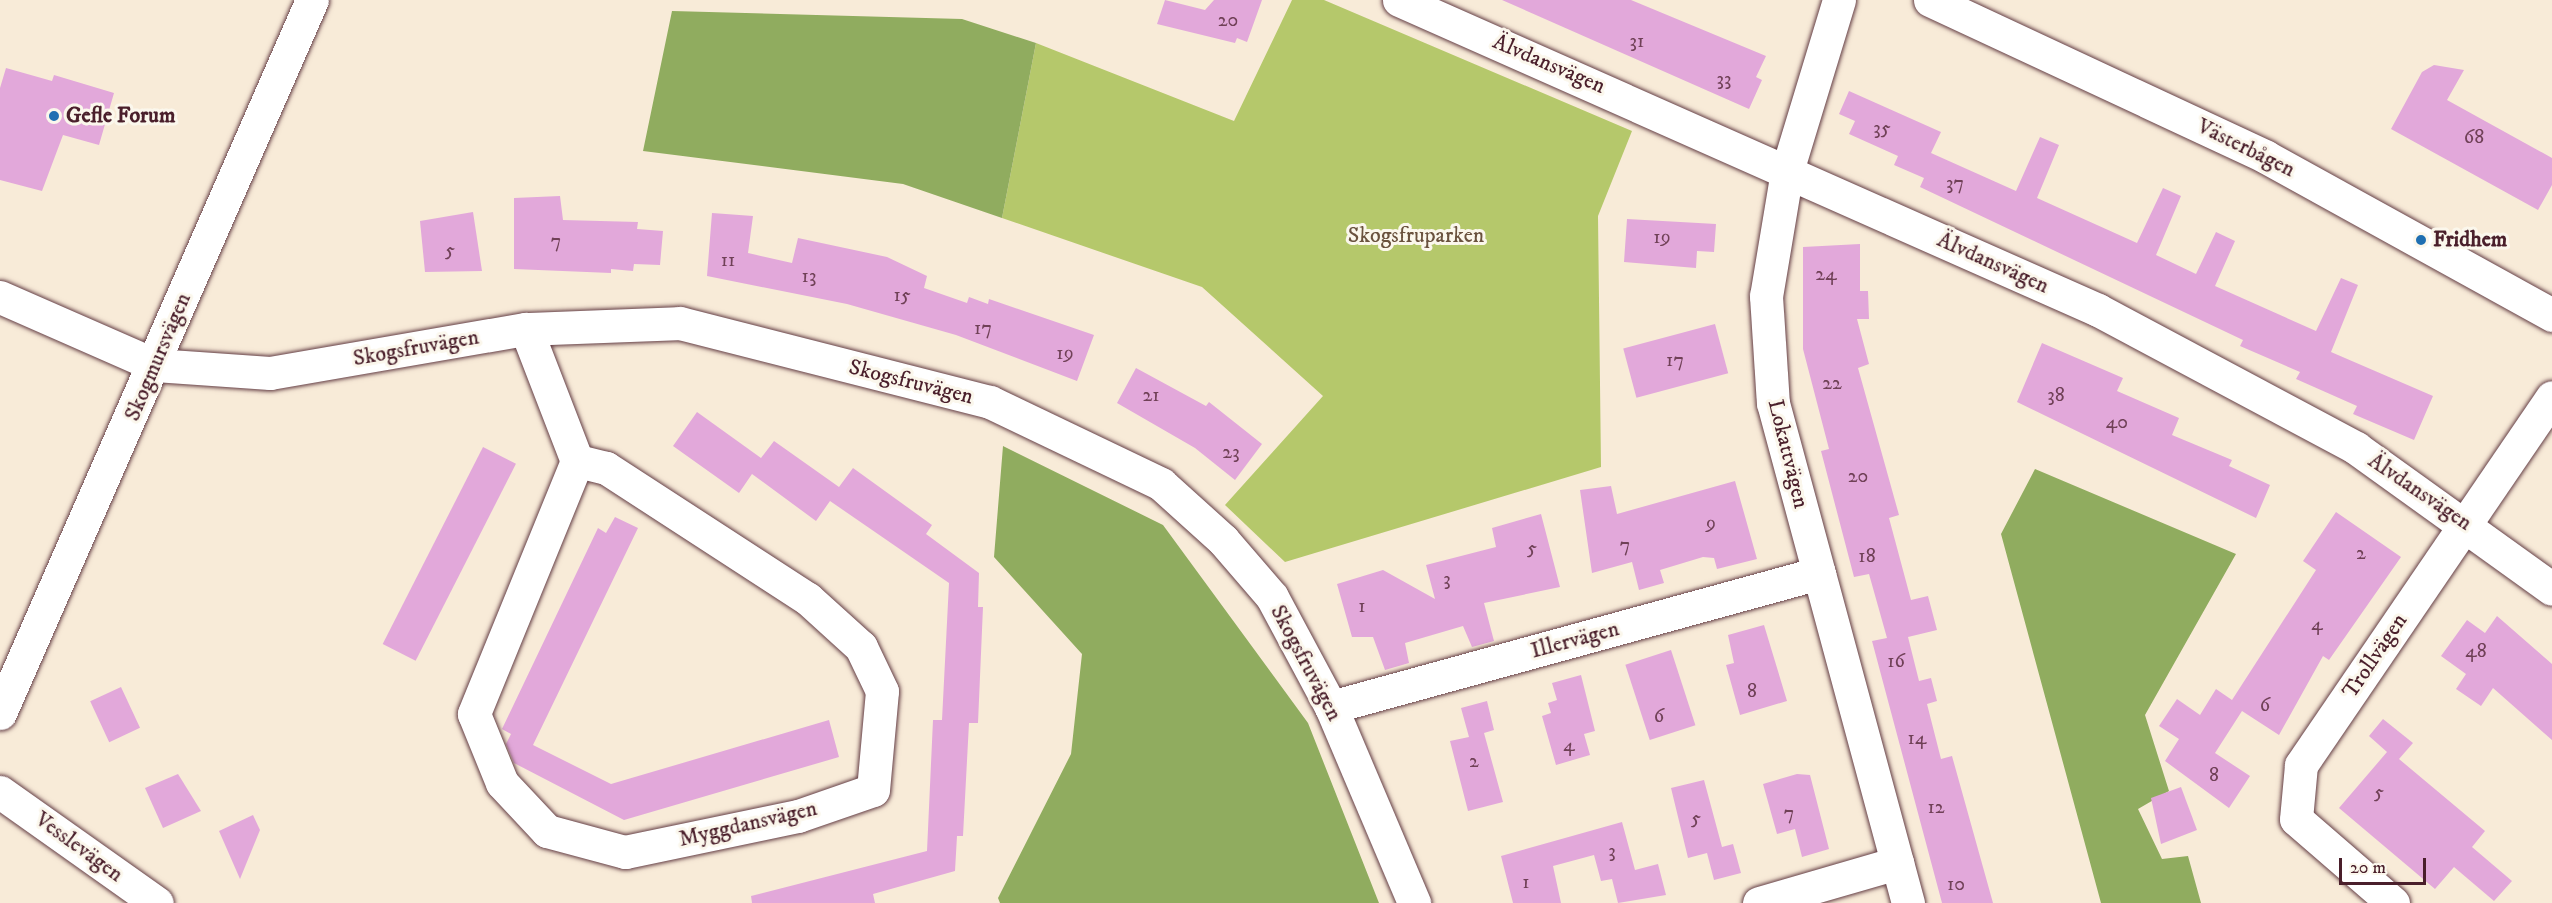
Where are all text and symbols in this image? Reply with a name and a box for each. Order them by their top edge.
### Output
house number: 20 [1218,8,1238,32]
street label: Älvdansvägen [1489,29,1609,99]
house number: 31 [1630,29,1644,53]
house number: 33 [1717,67,1731,91]
place label: Gefle Forum [66,103,175,129]
marker: Gefle Forum [47,109,61,123]
street label: Västerbågen [2193,113,2299,183]
house number: 35 [1873,116,1891,140]
house number: 68 [2464,125,2484,149]
house number: 37 [1946,171,1964,195]
park label: Skogsfruparken [1348,223,1484,249]
house number: 19 [1653,225,1671,249]
street label: Älvdansvägen [1933,227,2053,299]
place label: Fridhem [2433,227,2507,253]
house number: 7 [551,229,561,253]
marker: Fridhem [2414,233,2428,247]
house number: 5 [445,238,455,262]
house number: 11 [721,248,735,272]
house number: 24 [1815,262,1837,286]
house number: 13 [802,264,816,288]
house number: 15 [893,283,911,307]
street label: Skogmursvägen [119,289,197,425]
house number: 17 [974,316,992,340]
street label: Skogsfruvägen [351,324,481,372]
house number: 19 [1056,341,1074,365]
house number: 17 [1666,348,1684,372]
street label: Skogsfruvägen [846,354,976,410]
house number: 22 [1822,371,1842,395]
house number: 21 [1142,383,1160,407]
house number: 38 [2047,383,2065,407]
street label: Lokattvägen [1762,397,1814,511]
house number: 40 [2106,410,2128,434]
house number: 23 [1222,440,1240,464]
street label: Älvdansvägen [2363,448,2477,536]
house number: 20 [1848,464,1868,488]
house number: 9 [1706,511,1716,535]
house number: 7 [1620,533,1630,557]
house number: 5 [1527,536,1537,560]
house number: 2 [2356,541,2366,565]
house number: 18 [1858,544,1876,568]
house number: 3 [1443,567,1451,591]
house number: 1 [1358,594,1366,618]
street label: Skogsfruvägen [1264,601,1348,725]
street label: Trollvägen [2337,609,2413,703]
house number: 4 [2311,612,2323,636]
street label: Illervägen [1528,616,1622,664]
house number: 48 [2465,639,2487,663]
house number: 16 [1887,649,1905,673]
house number: 8 [1747,679,1757,703]
house number: 6 [2260,693,2270,717]
house number: 6 [1654,704,1664,728]
house number: 14 [1908,726,1926,750]
house number: 4 [1563,733,1575,757]
house number: 2 [1469,749,1479,773]
house number: 8 [2209,763,2219,787]
house number: 5 [2374,780,2384,804]
street label: Myggdansvägen [676,795,820,853]
house number: 12 [1927,795,1945,819]
house number: 7 [1784,801,1794,825]
street label: Vesslevägen [30,806,128,888]
house number: 5 [1691,806,1701,830]
house number: 3 [1608,839,1616,863]
scale bar [2342,846,2429,884]
text: 20 m [2350,857,2386,879]
house number: 1 [1522,870,1530,894]
house number: 10 [1947,872,1965,896]

